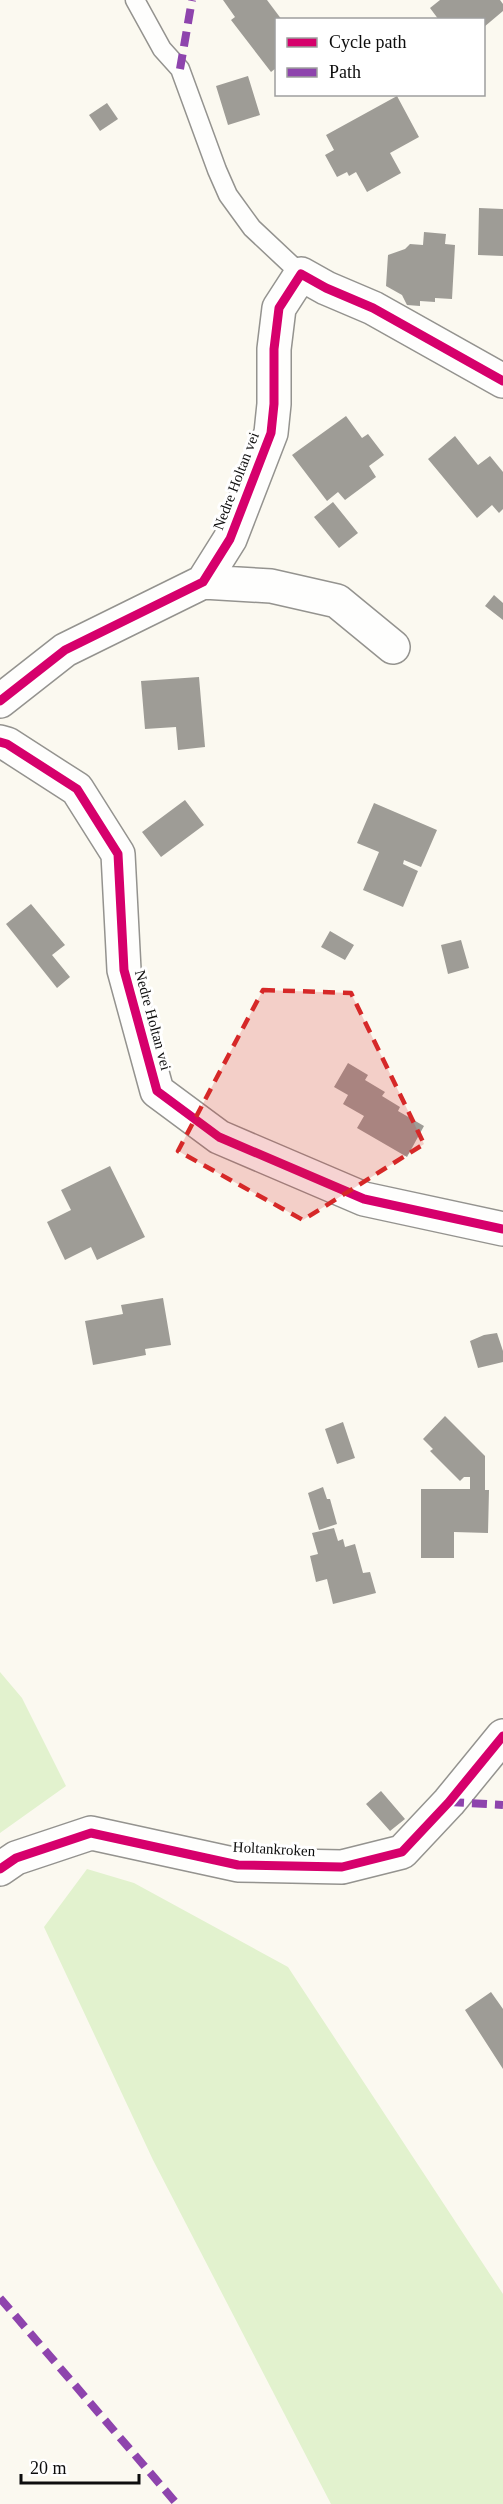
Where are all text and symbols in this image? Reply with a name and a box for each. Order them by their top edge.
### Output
legend [275,18,485,96]
text: Cycle path [329,32,406,52]
text: Path [329,62,361,82]
street label: Nedre Holtan vei [210,430,262,532]
street label: Nedre Holtan vei [132,968,174,1072]
street label: Holtankroken [232,1839,316,1859]
scale bar [21,2447,140,2485]
text: 20 m [30,2458,67,2478]

